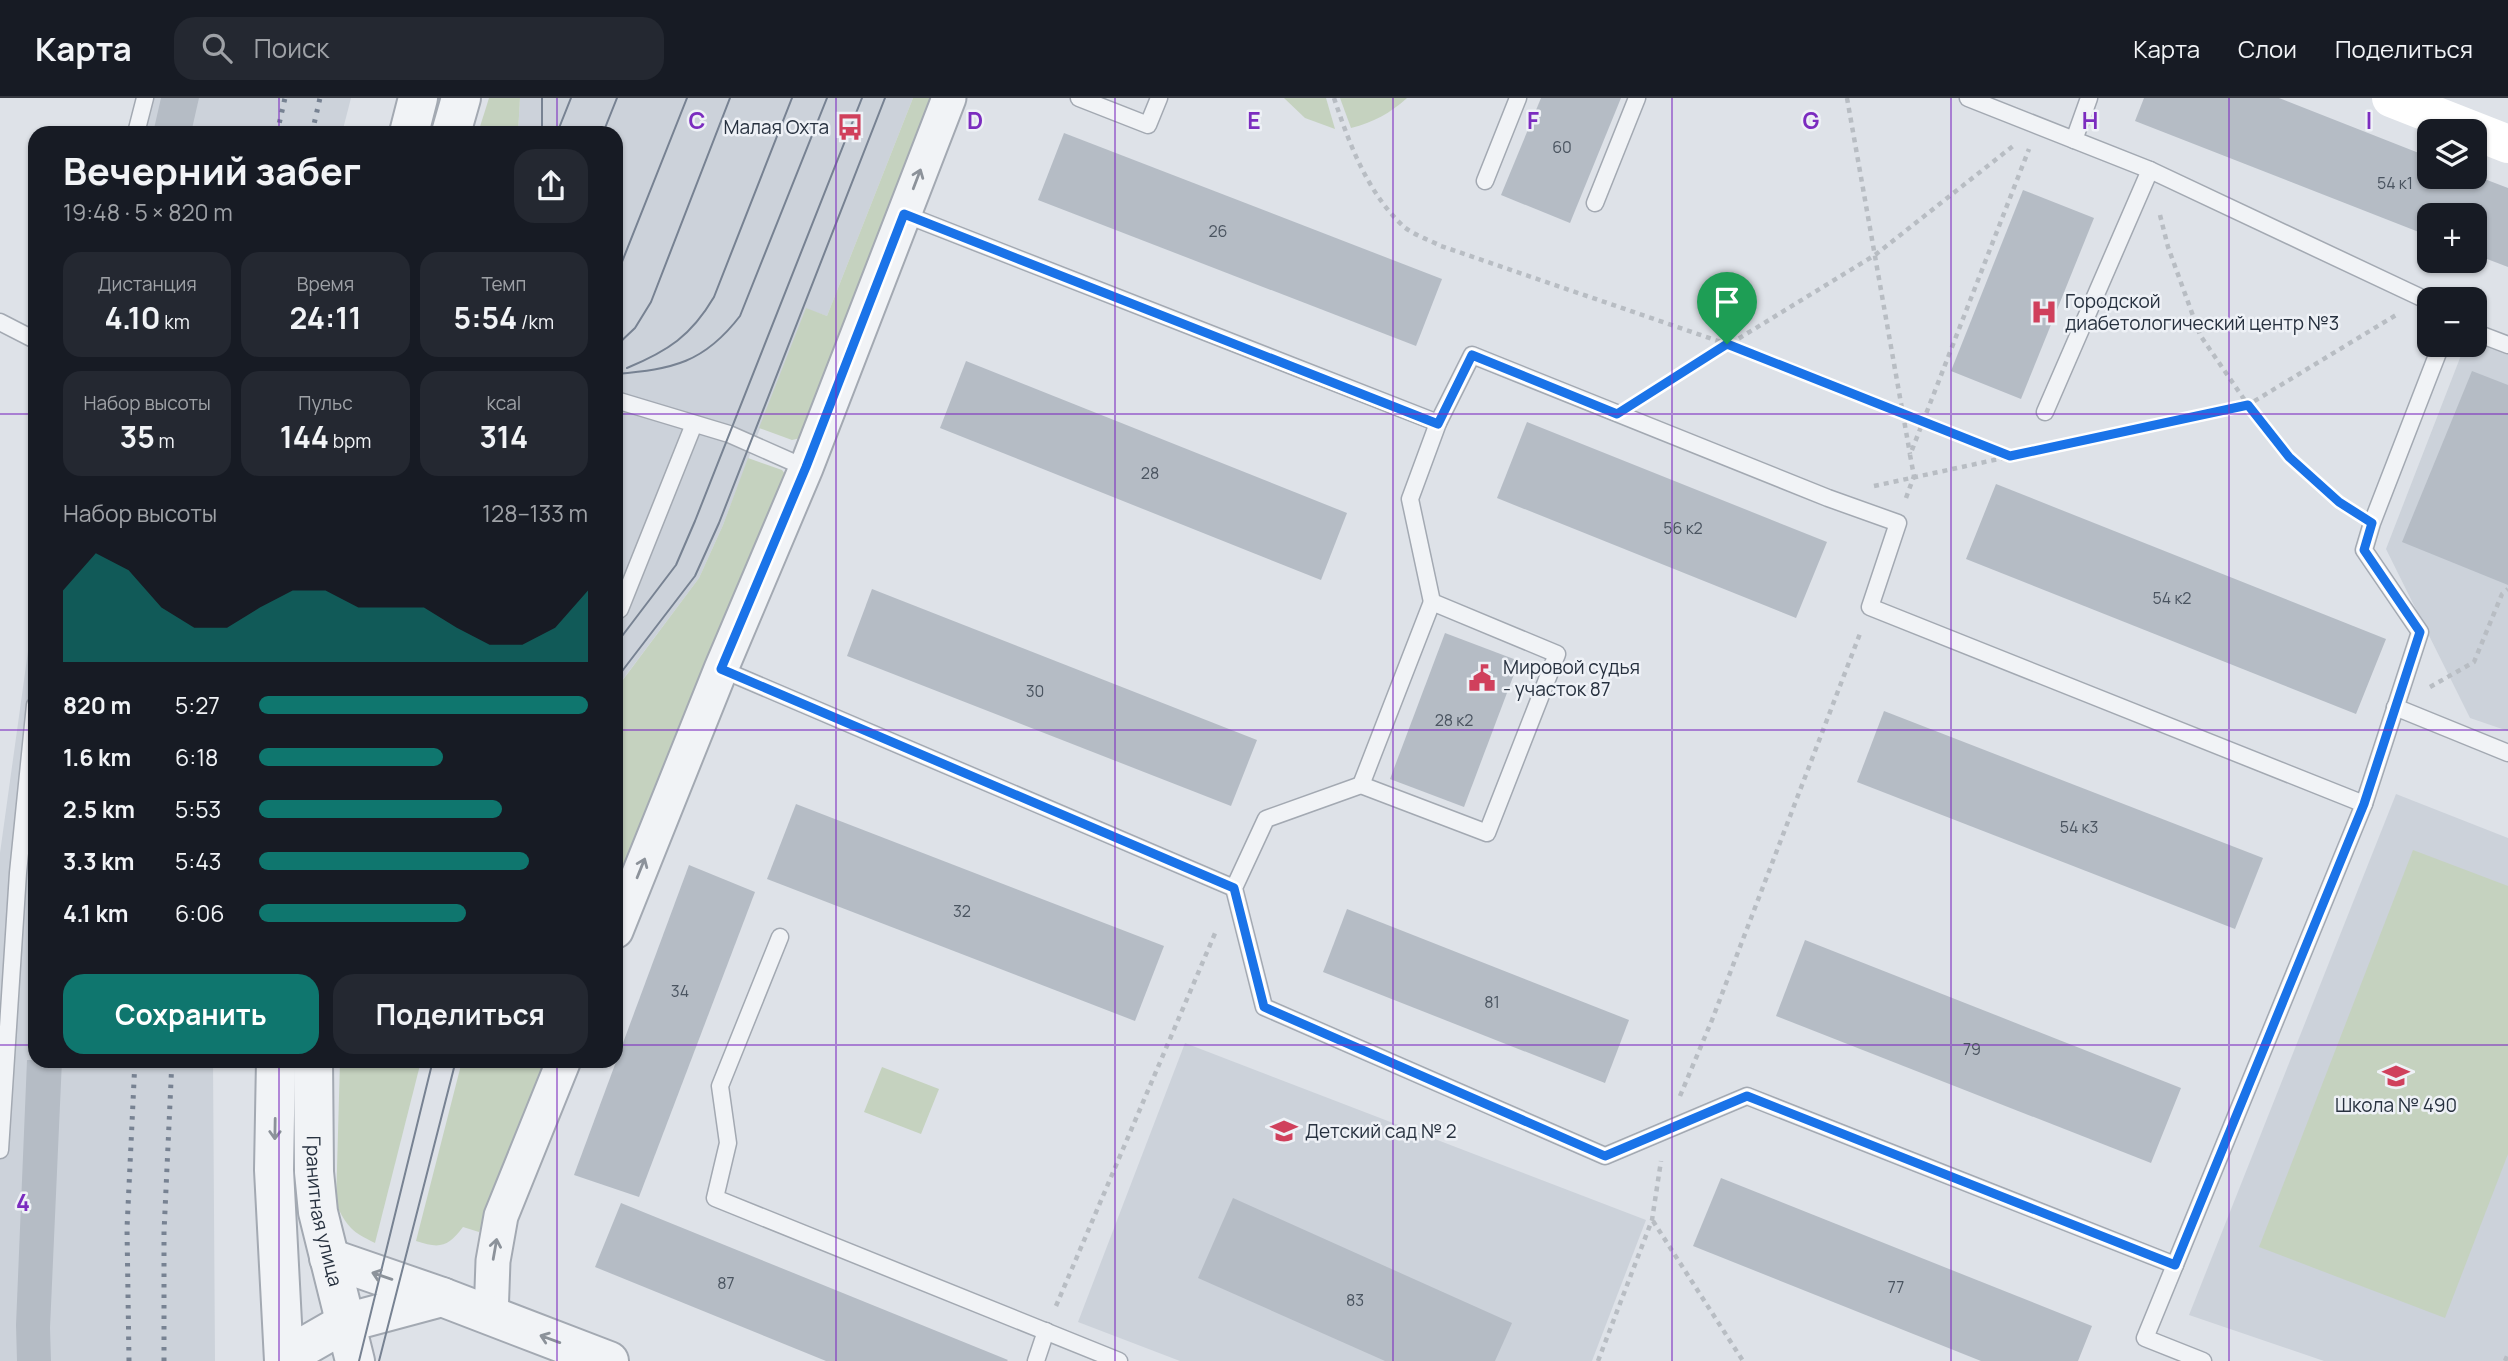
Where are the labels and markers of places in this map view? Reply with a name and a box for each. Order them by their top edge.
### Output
bus stop icon: Малая Охта [835,112,865,142]
place label: Малая Охта [724,114,829,140]
pin [1697,272,1757,344]
place label: Городской диабетологический центр №3 [2065,288,2339,336]
hospital icon: Городской диабетологический центр №3 [2029,297,2059,327]
place label: Мировой судья - участок 87 [1503,654,1640,702]
public building icon: Мировой судья - участок 87 [1467,663,1497,693]
school or university icon: Школа № 490 [2381,1061,2411,1091]
place label: Школа № 490 [2335,1092,2457,1118]
school or university icon: Детский сад № 2 [1269,1116,1299,1146]
place label: Детский сад № 2 [1305,1118,1457,1144]

